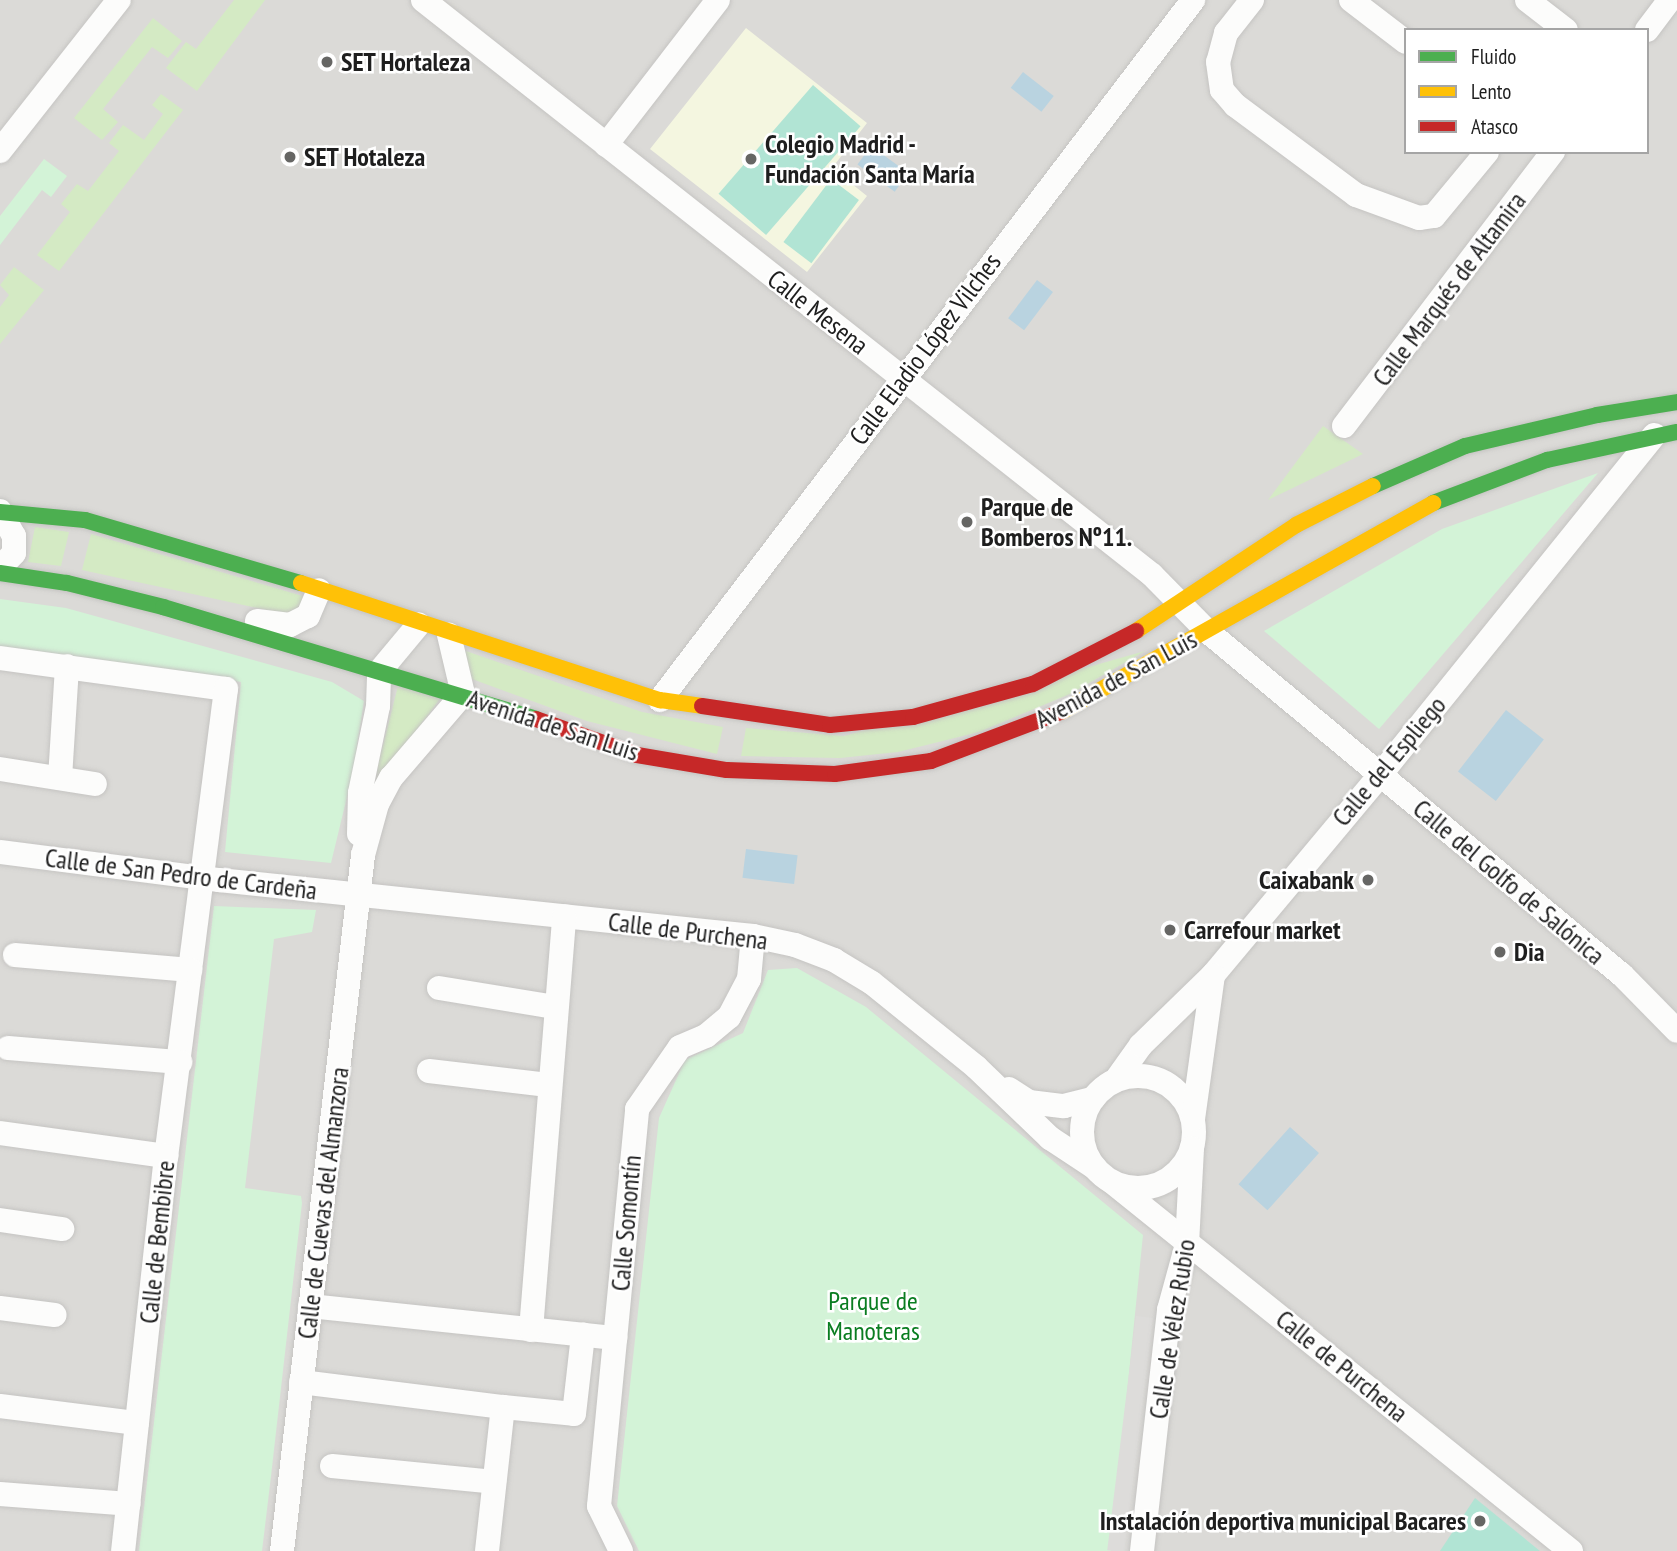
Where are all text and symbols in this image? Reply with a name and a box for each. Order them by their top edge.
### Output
legend [1404,28,1649,154]
text: Fluido [1471,43,1516,70]
place label: SET Hortaleza [341,46,471,78]
marker: SET Hortaleza [319,54,335,70]
text: Lento [1471,78,1511,105]
text: Atasco [1471,113,1518,140]
place label: Colegio Madrid - Fundación Santa María [765,128,975,190]
place label: SET Hotaleza [304,141,426,173]
marker: SET Hotaleza [282,149,298,165]
marker: Colegio Madrid - Fundación Santa María [743,151,759,167]
street label: Calle Marqués de Altamira [1366,186,1532,392]
street label: Calle Eladio López Vilches [842,247,1008,451]
street label: Calle Mesena [762,263,874,361]
place label: Parque de Bomberos Nº11. [981,491,1132,552]
marker: Parque de Bomberos Nº11. [959,514,975,530]
street label: Avenida de San Luis [1030,623,1202,735]
street label: Avenida de San Luis [463,683,643,767]
street label: Calle del Espliego [1326,690,1452,832]
street label: Calle del Golfo de Salónica [1407,793,1611,971]
street label: Calle de San Pedro de Cardeña [43,842,319,906]
place label: Caixabank [1259,864,1354,896]
marker: Caixabank [1360,872,1376,888]
street label: Calle de Purchena [606,906,770,956]
place label: Carrefour market [1184,914,1341,946]
marker: Carrefour market [1162,922,1178,938]
place label: Dia [1514,936,1544,968]
marker: Dia [1492,944,1508,960]
street label: Calle de Cuevas del Almanzora [291,1065,355,1341]
street label: Calle Somontín [605,1154,647,1292]
street label: Calle de Bembibre [133,1159,181,1325]
street label: Calle de Vélez Rubio [1142,1236,1202,1422]
park label: Parque de Manoteras [826,1285,920,1346]
street label: Calle de Purchena [1270,1303,1414,1429]
place label: Instalación deportiva municipal Bacares [1100,1505,1466,1537]
marker: Instalación deportiva municipal Bacares [1472,1513,1488,1529]

